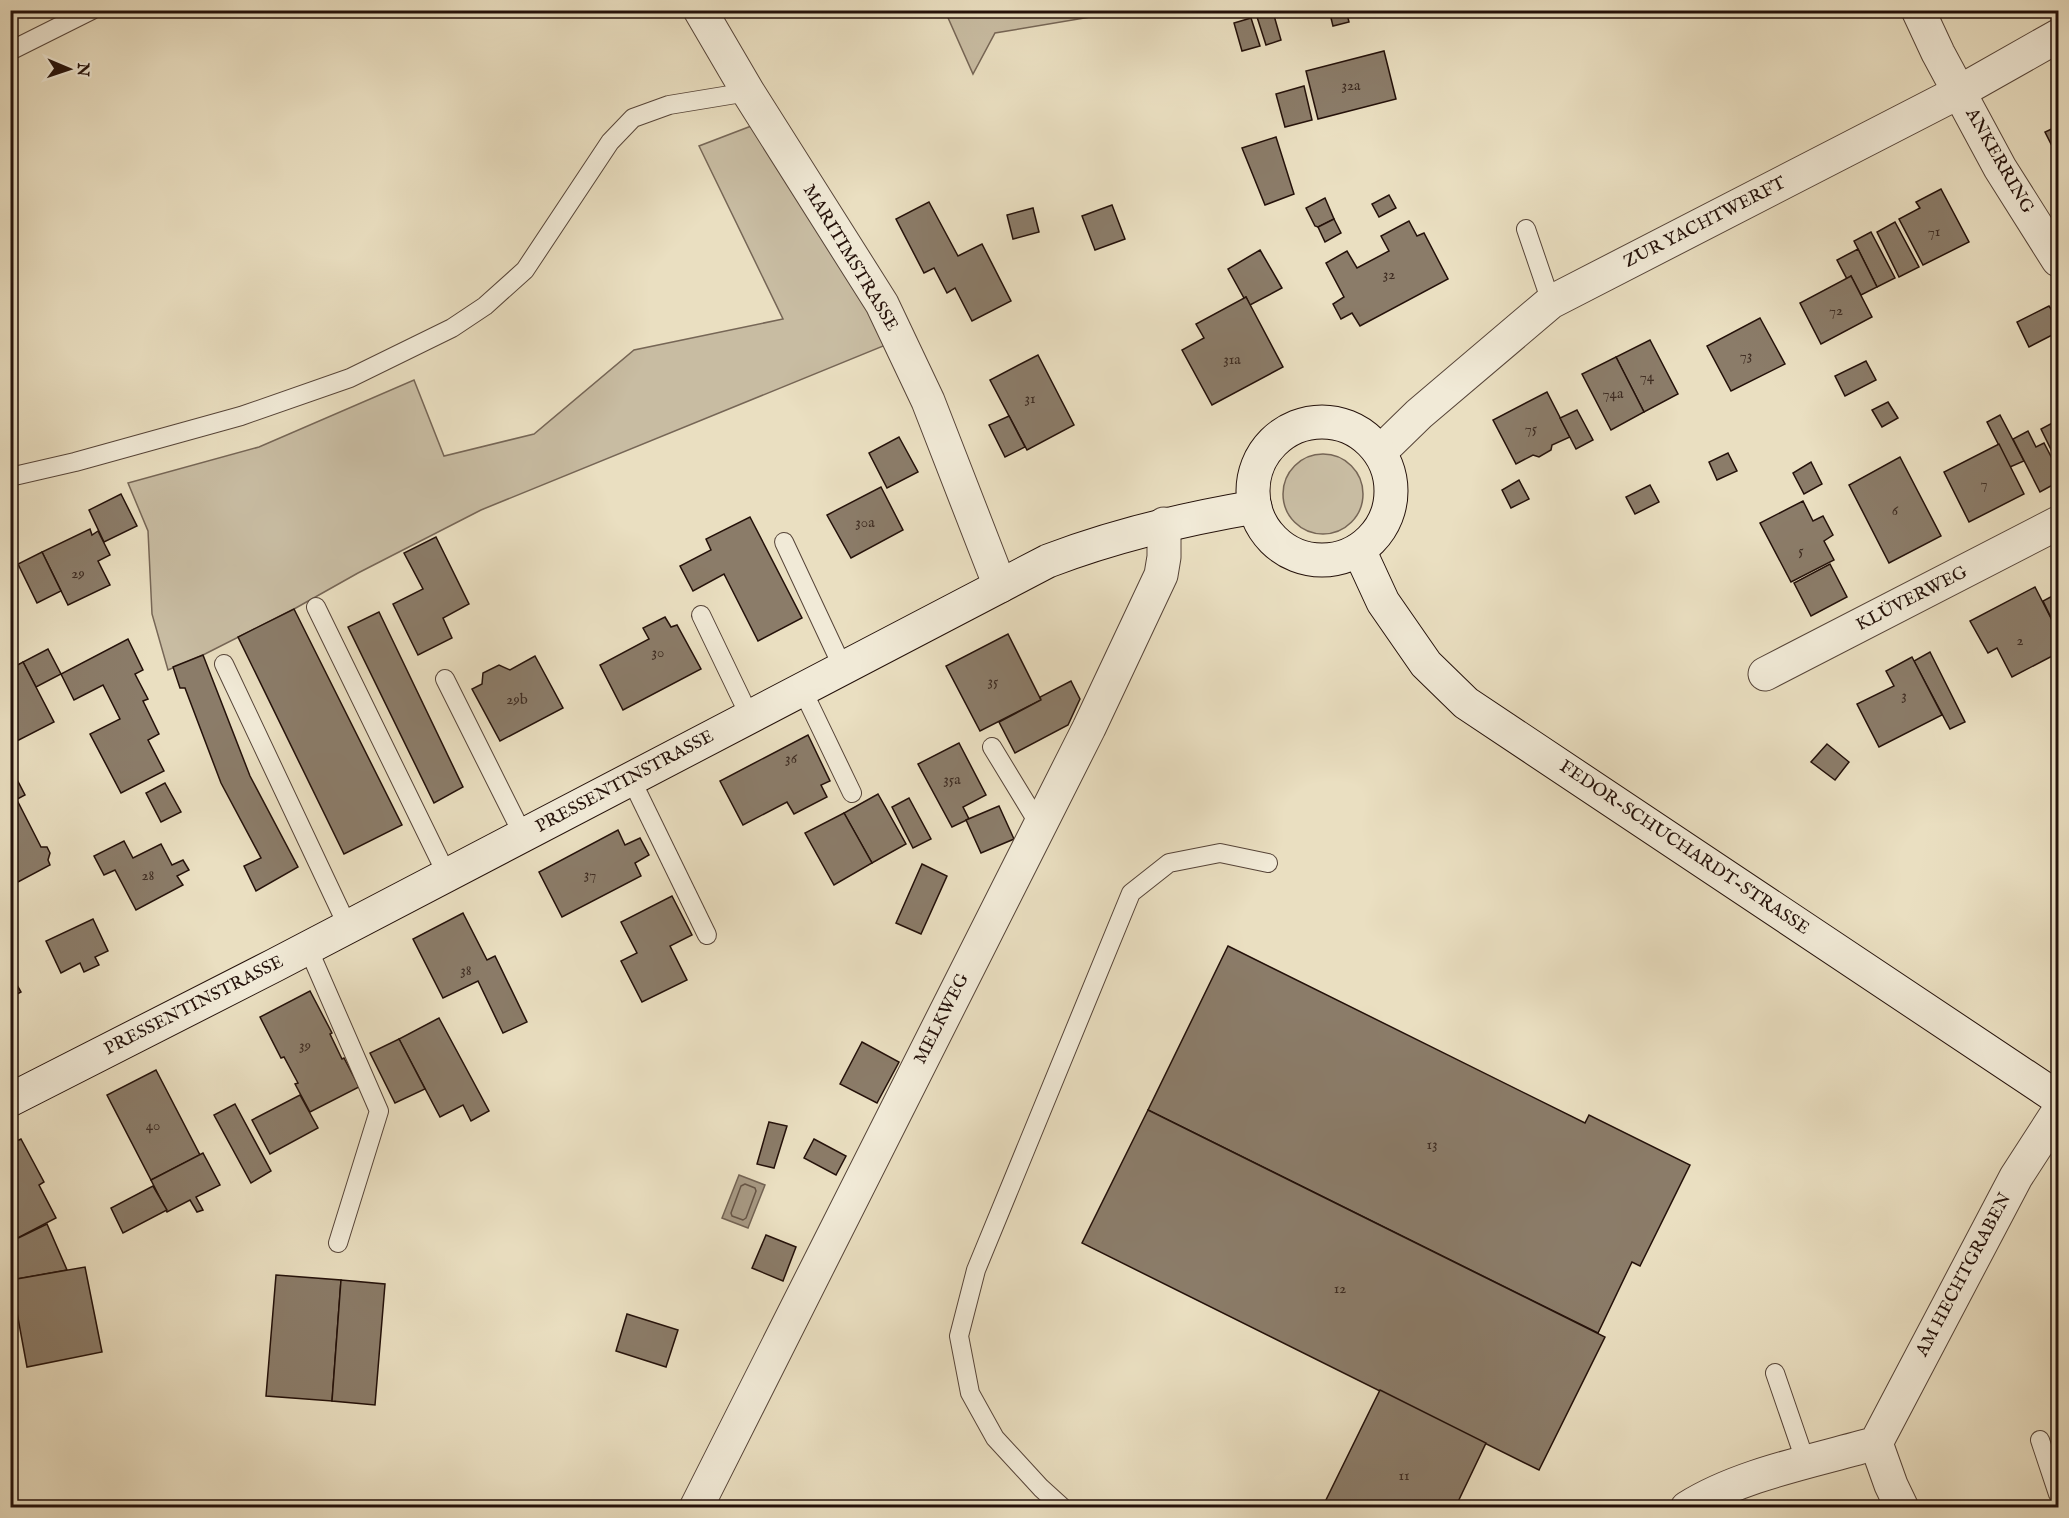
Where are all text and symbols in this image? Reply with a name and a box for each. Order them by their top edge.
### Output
north arrow [39,39,99,99]
text: N [72,61,92,77]
house number: 32a [1341,76,1361,95]
street label: ANKERRING [1959,103,2039,218]
street label: ZUR YACHTWERFT [1620,172,1790,274]
street label: MARITIMSTRASSE [797,180,903,336]
house number: 71 [1928,222,1940,241]
house number: 32 [1383,265,1395,284]
house number: 72 [1829,301,1843,320]
house number: 73 [1740,346,1752,365]
house number: 31a [1223,350,1241,369]
house number: 74 [1640,367,1655,386]
house number: 74a [1603,384,1624,403]
house number: 31 [1024,389,1036,408]
house number: 75 [1525,419,1538,438]
house number: 7 [1980,474,1988,493]
house number: 6 [1892,501,1899,520]
house number: 30a [855,513,875,532]
house number: 5 [1798,541,1804,560]
street label: KLÜVERWEG [1852,560,1972,637]
house number: 29 [71,564,85,583]
house number: 2 [2016,631,2024,650]
house number: 30 [652,643,664,662]
house number: 35 [987,672,999,691]
house number: 3 [1901,686,1907,705]
house number: 29b [506,690,528,709]
street label: PRESSENTINSTRASSE [532,725,718,839]
house number: 36 [785,749,798,768]
street label: FEDOR-SCHUCHARDT-STRASSE [1555,756,1813,940]
house number: 35a [943,770,961,789]
house number: 37 [584,865,596,884]
house number: 28 [142,866,155,885]
street label: PRESSENTINSTRASSE [100,951,288,1061]
house number: 38 [460,961,472,980]
street label: MELKWEG [909,969,975,1068]
house number: 39 [299,1036,311,1055]
house number: 40 [146,1116,160,1135]
house number: 13 [1426,1135,1438,1154]
street label: AM HECHTGRABEN [1911,1189,2017,1362]
house number: 12 [1334,1279,1346,1298]
house number: 11 [1398,1466,1410,1485]

